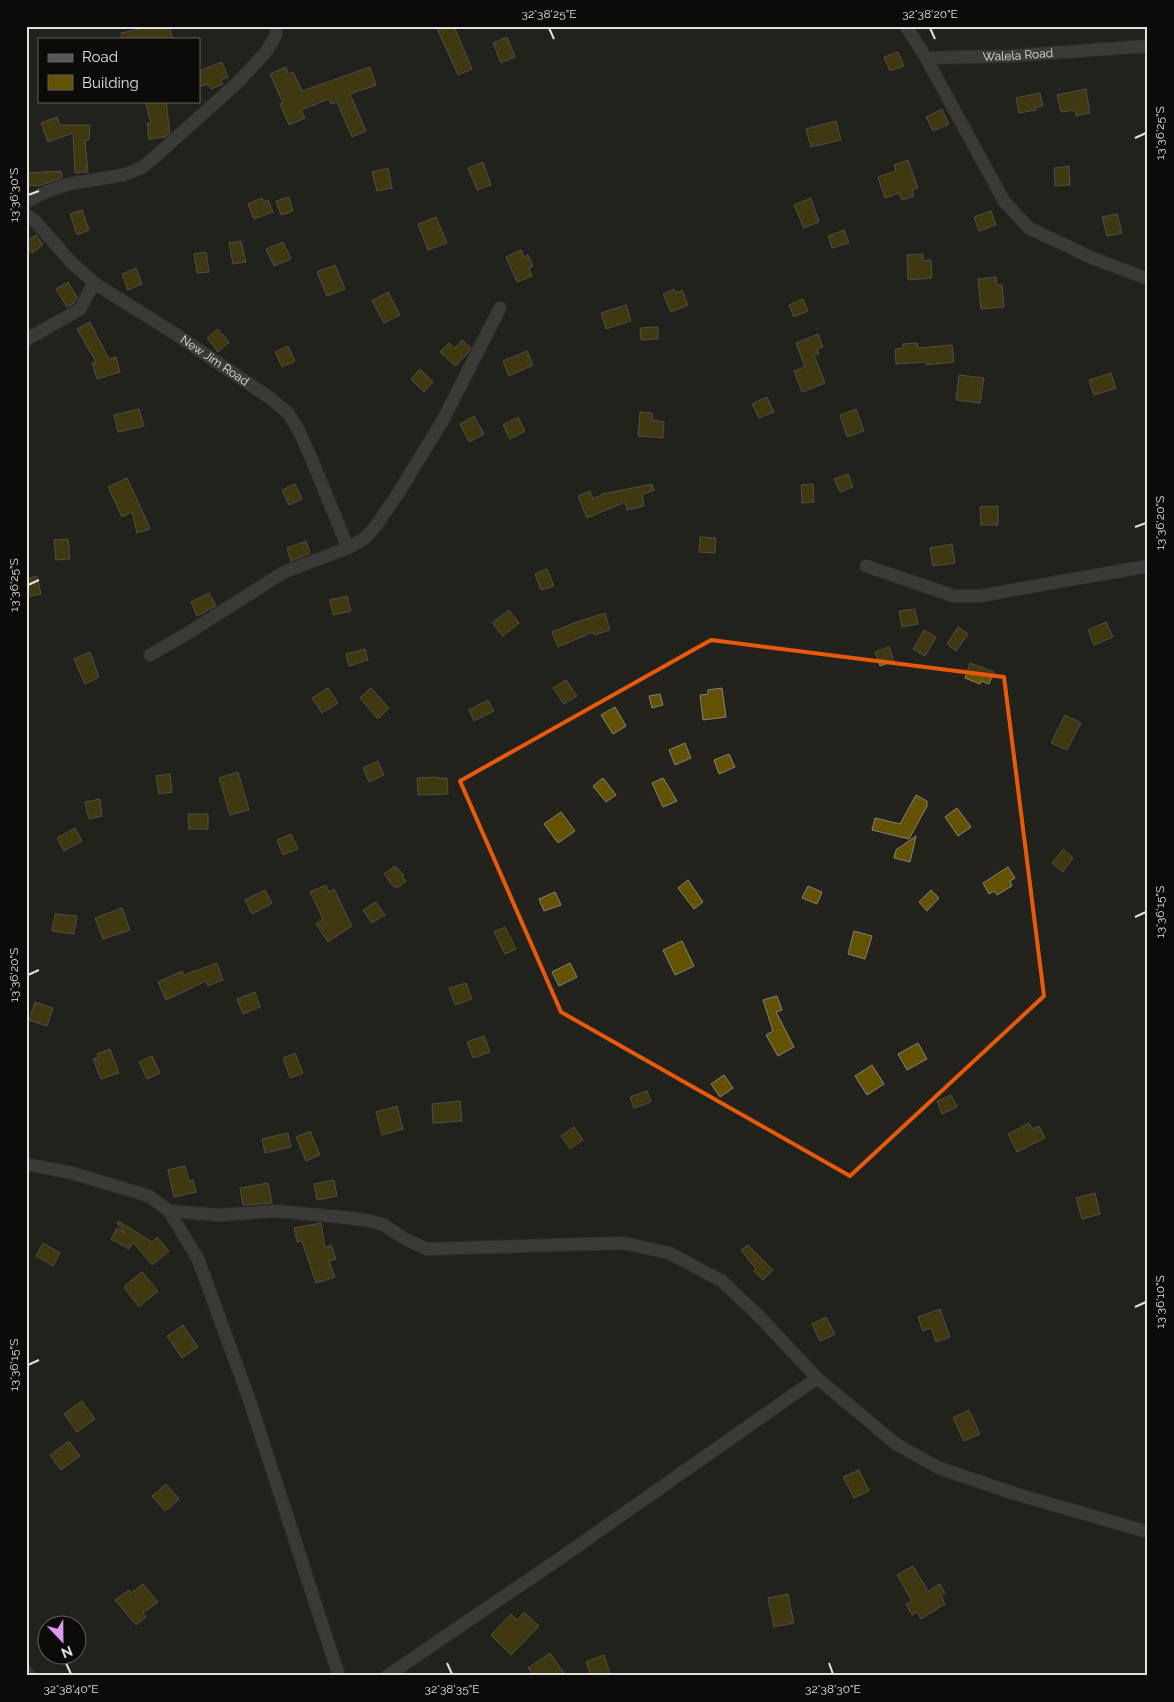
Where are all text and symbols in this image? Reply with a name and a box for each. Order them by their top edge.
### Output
text: 32°38'25"E [522,7,576,21]
text: 32°38'20"E [902,7,958,21]
legend [38,38,200,102]
street label: Walela Road [983,46,1054,64]
text: Road [82,48,118,66]
text: Building [82,74,139,92]
text: 13°36'25"S [1153,106,1167,160]
text: 13°36'30"S [7,168,21,222]
street label: New Jim Road [178,332,252,389]
text: 13°36'20"S [1153,496,1167,550]
text: 13°36'25"S [7,558,21,612]
text: 13°36'15"S [1153,886,1167,938]
text: 13°36'20"S [7,948,21,1002]
text: 13°36'10"S [1153,1275,1167,1329]
text: 13°36'15"S [7,1339,21,1391]
north arrow [38,1614,88,1664]
text: N [59,1643,75,1661]
text: 32°38'40"E [43,1682,99,1696]
text: 32°38'35"E [424,1682,480,1696]
text: 32°38'30"E [805,1682,861,1696]

